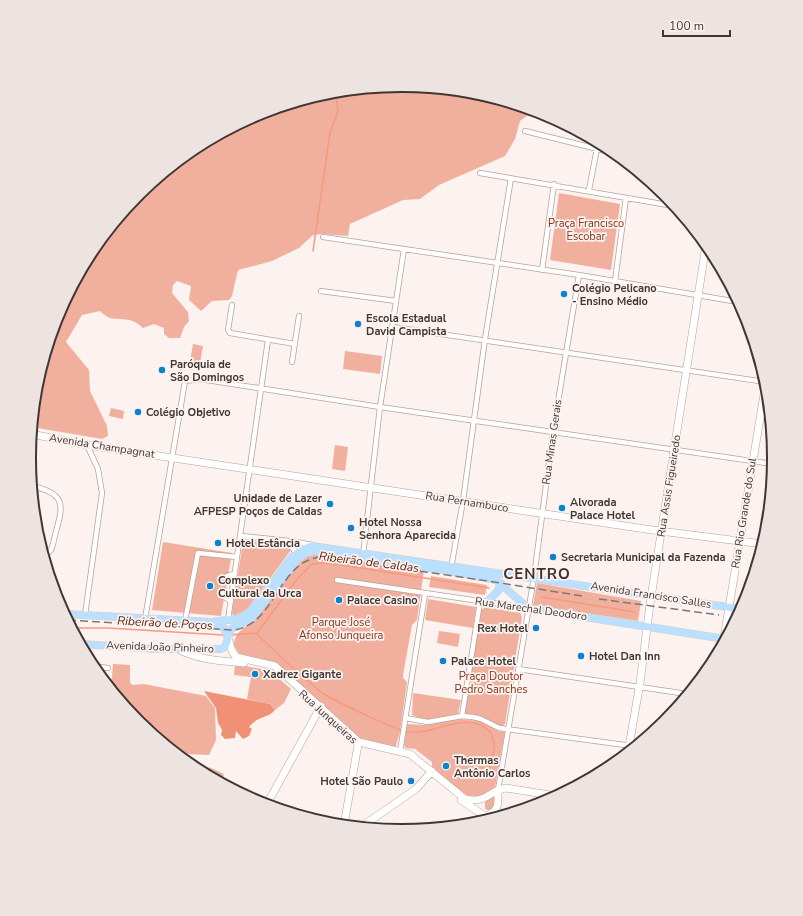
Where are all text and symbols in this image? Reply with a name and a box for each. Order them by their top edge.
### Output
scale bar [663,12,730,38]
text: 100 m [669,18,704,34]
park label: Praça Francisco Escobar [548,216,624,244]
place label: Colégio Pelicano - Ensino Médio [572,281,657,309]
marker: Colégio Pelicano - Ensino Médio [559,289,569,299]
place label: Escola Estadual David Campista [366,311,447,339]
marker: Escola Estadual David Campista [353,319,363,329]
place label: Paróquia de São Domingos [170,357,244,385]
marker: Paróquia de São Domingos [157,365,167,375]
street label: Rua Minas Gerais [539,399,565,485]
place label: Colégio Objetivo [146,405,231,420]
marker: Colégio Objetivo [133,407,143,417]
street label: Avenida Champagnat [48,430,156,462]
street label: Rua Assis Figueiredo [654,434,684,538]
street label: Rua Rio Grande do Sul [728,456,760,569]
street label: Rua Pernambuco [424,488,510,516]
place label: Unidade de Lazer AFPESP Poços de Caldas [194,491,323,519]
place label: Alvorada Palace Hotel [570,495,635,523]
marker: Unidade de Lazer AFPESP Poços de Caldas [325,499,335,509]
marker: Alvorada Palace Hotel [557,503,567,513]
place label: Hotel Nossa Senhora Aparecida [359,515,456,543]
marker: Hotel Nossa Senhora Aparecida [346,523,356,533]
place label: Hotel Estância [226,536,300,551]
marker: Hotel Estância [213,538,223,548]
water label: Ribeirão de Caldas [318,548,420,576]
place label: Secretaria Municipal da Fazenda [561,550,726,565]
marker: Secretaria Municipal da Fazenda [548,552,558,562]
district label: CENTRO [503,564,571,584]
place label: Complexo Cultural da Urca [218,573,302,601]
street label: Avenida Francisco Salles [590,578,712,612]
marker: Complexo Cultural da Urca [205,581,215,591]
place label: Palace Casino [347,593,418,608]
street label: Rua Marechal Deodoro [474,594,588,624]
marker: Palace Casino [334,595,344,605]
water label: Ribeirão de Poços [117,613,213,634]
park label: Parque José Afonso Junqueira [299,615,384,643]
place label: Rex Hotel [477,621,528,636]
marker: Rex Hotel [531,623,541,633]
street label: Avenida João Pinheiro [106,638,214,656]
place label: Hotel Dan Inn [589,649,660,664]
marker: Hotel Dan Inn [576,651,586,661]
place label: Palace Hotel [451,654,516,669]
marker: Palace Hotel [438,656,448,666]
place label: Xadrez Gigante [262,667,341,682]
marker: Xadrez Gigante [250,669,260,679]
park label: Praça Doutor Pedro Sanches [454,669,528,697]
street label: Rua Junqueiras [295,687,361,747]
place label: Thermas Antônio Carlos [454,753,530,781]
marker: Thermas Antônio Carlos [441,761,451,771]
place label: Hotel São Paulo [320,774,403,789]
marker: Hotel São Paulo [406,776,416,786]

